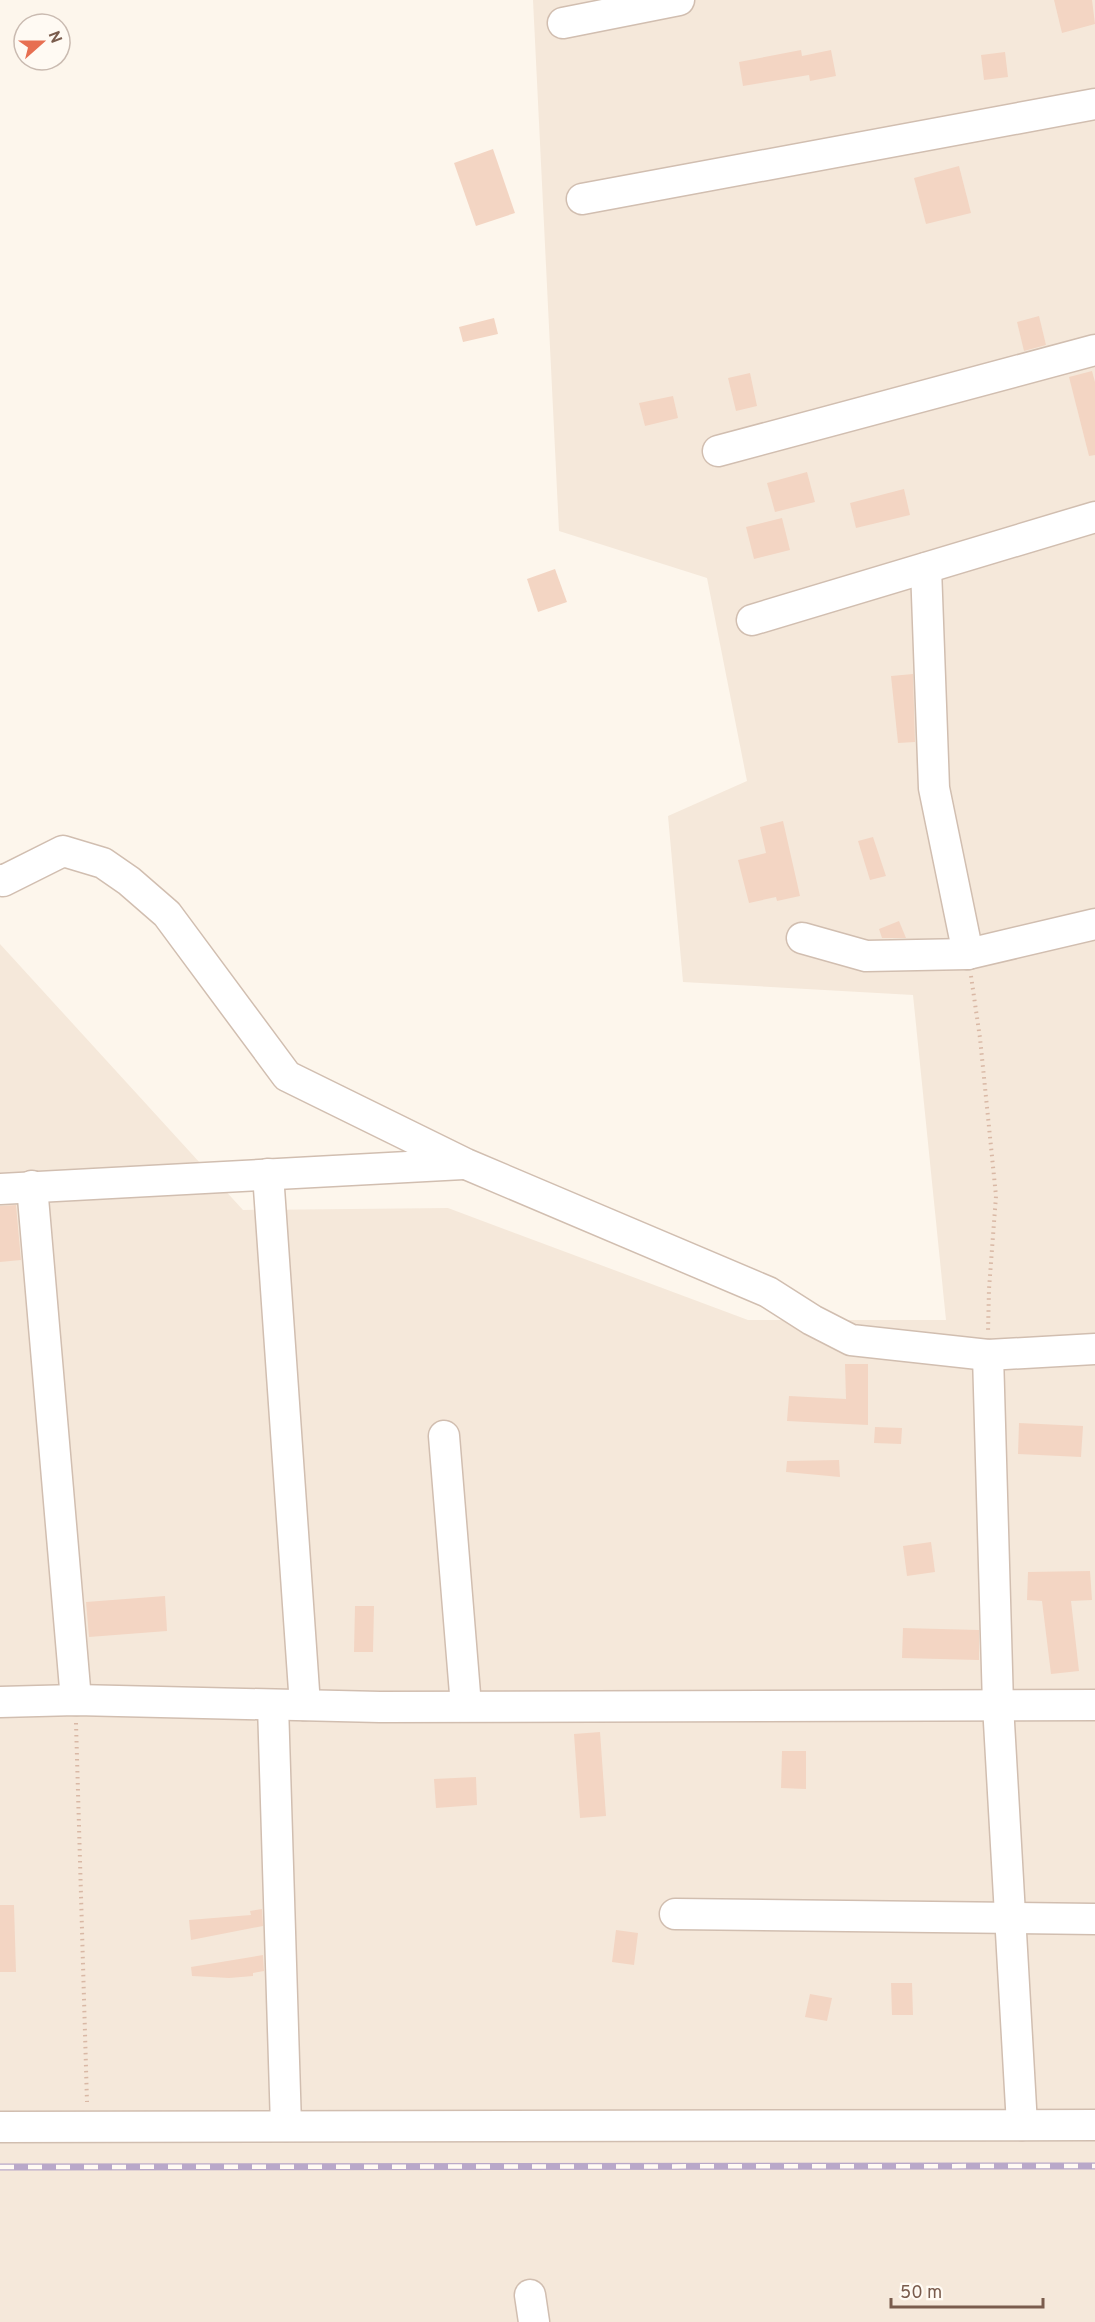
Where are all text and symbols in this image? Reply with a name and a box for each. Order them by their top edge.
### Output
north arrow [12,12,72,72]
text: N [43,28,66,46]
scale bar [891,2271,1042,2309]
text: 50 m [900,2282,942,2305]

